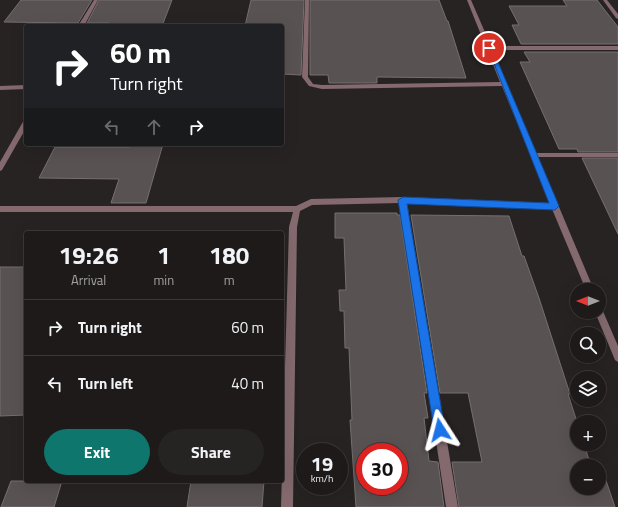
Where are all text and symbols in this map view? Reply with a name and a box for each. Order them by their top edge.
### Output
text: 60 m [110,31,171,74]
pin [472,31,506,65]
icon: arrive [478,37,500,59]
icon: right [44,40,96,92]
text: Turn right [110,70,183,97]
icon: left [101,116,123,138]
icon: ahead [143,116,165,138]
icon: right [185,116,207,138]
text: 19:26 [59,237,119,273]
text: 1 [157,237,171,273]
text: 180 [209,237,249,273]
text: Arrival [71,270,106,290]
text: min [153,270,174,290]
text: m [224,270,235,290]
north arrow [570,283,606,319]
map controls [570,283,606,495]
text: Turn right [78,316,142,339]
text: 60 m [231,316,264,339]
icon: right [44,317,66,339]
button: search [570,327,606,363]
button: layers [570,371,606,407]
text: Turn left [78,372,133,395]
text: 40 m [231,372,264,395]
icon: left [44,373,66,395]
position arrow [419,409,461,451]
button: + [570,415,606,451]
button: Exit [44,429,150,475]
button: Share [158,429,264,475]
speed limit sign: 30 [356,443,408,495]
text: 19 [311,448,333,479]
button: − [570,459,606,495]
text: km/h [311,471,333,486]

